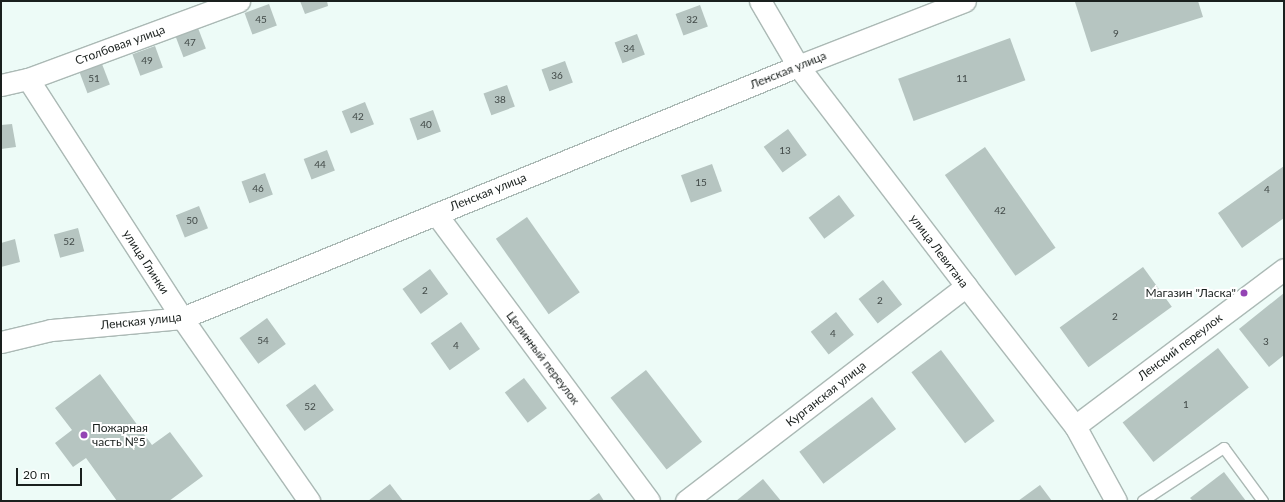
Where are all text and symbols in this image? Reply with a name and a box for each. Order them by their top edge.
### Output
house number: 45 [255,14,267,26]
house number: 32 [686,14,698,26]
street label: Столбовая улица [73,22,167,68]
house number: 9 [1113,28,1119,40]
house number: 47 [184,37,196,49]
house number: 34 [623,43,635,55]
street label: Ленская улица [748,48,828,92]
house number: 49 [141,55,153,67]
house number: 36 [551,70,563,82]
house number: 51 [88,73,100,85]
house number: 11 [956,73,968,85]
house number: 38 [494,94,506,106]
house number: 42 [352,111,364,123]
house number: 40 [420,119,432,131]
house number: 13 [779,145,791,157]
house number: 44 [314,159,326,171]
street label: Ленская улица [448,170,528,214]
house number: 15 [695,177,707,189]
house number: 46 [252,183,264,195]
house number: 4 [1264,184,1270,196]
house number: 42 [994,205,1006,217]
street label: улица Левитана [907,211,971,291]
house number: 50 [186,215,198,227]
street label: улица Глинки [120,227,172,297]
house number: 52 [63,236,75,248]
house number: 2 [422,285,428,297]
place label: Магазин "Ласка" [1146,286,1236,300]
marker: Магазин "Ласка" [1239,288,1249,298]
house number: 2 [877,295,883,307]
street label: Целинный переулок [503,309,583,407]
street label: Ленская улица [100,310,182,332]
house number: 2 [1112,311,1118,323]
street label: Ленский переулок [1135,311,1225,383]
house number: 4 [830,328,836,340]
house number: 54 [257,335,269,347]
house number: 3 [1263,336,1269,348]
house number: 4 [453,340,459,352]
street label: Курганская улица [783,358,869,430]
house number: 1 [1183,399,1189,411]
house number: 52 [304,401,316,413]
place label: Пожарная часть №5 [92,421,148,449]
marker: Пожарная часть №5 [79,430,89,440]
scale bar [18,460,84,486]
text: 20 m [23,467,50,482]

